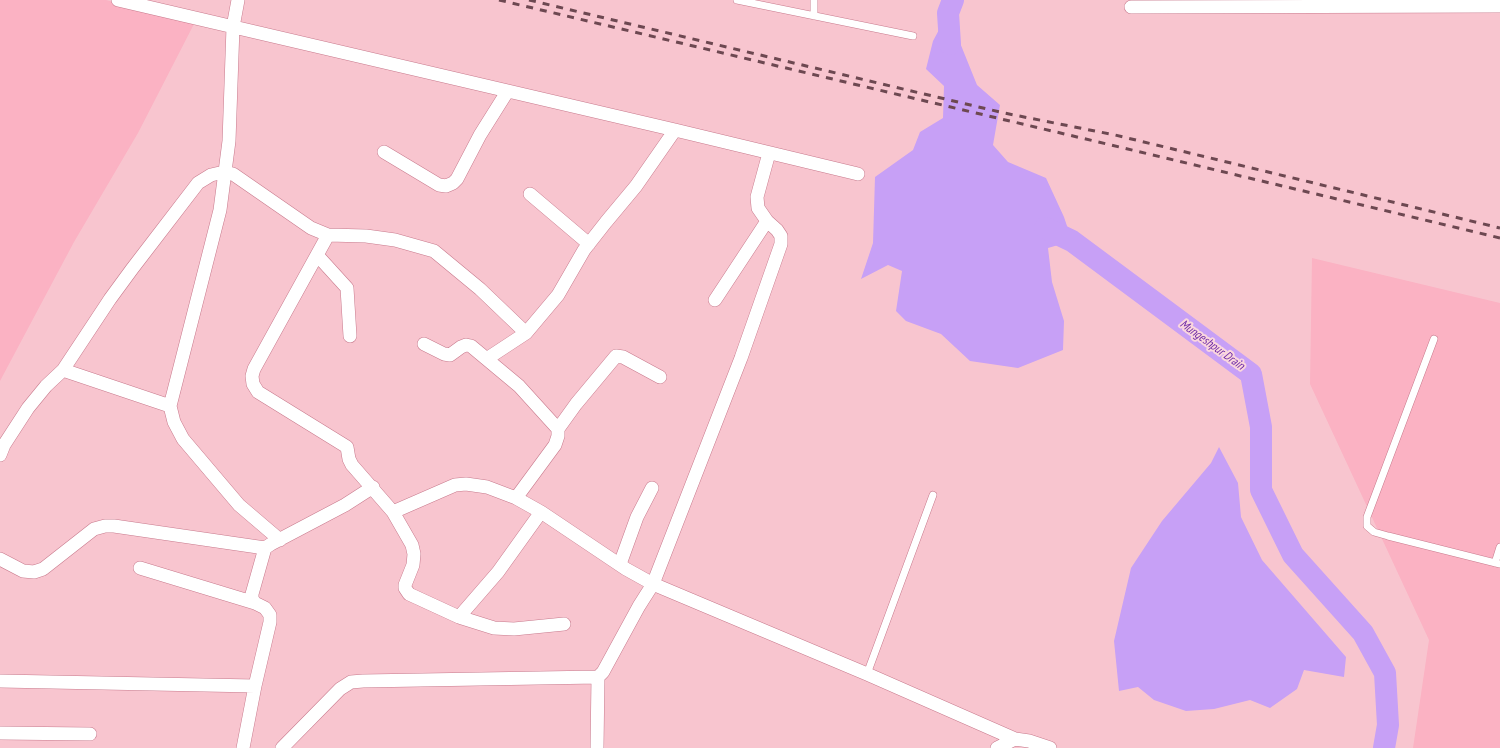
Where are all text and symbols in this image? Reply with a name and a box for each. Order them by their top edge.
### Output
water label: Mungeshpur Drain [1177,317,1247,373]

